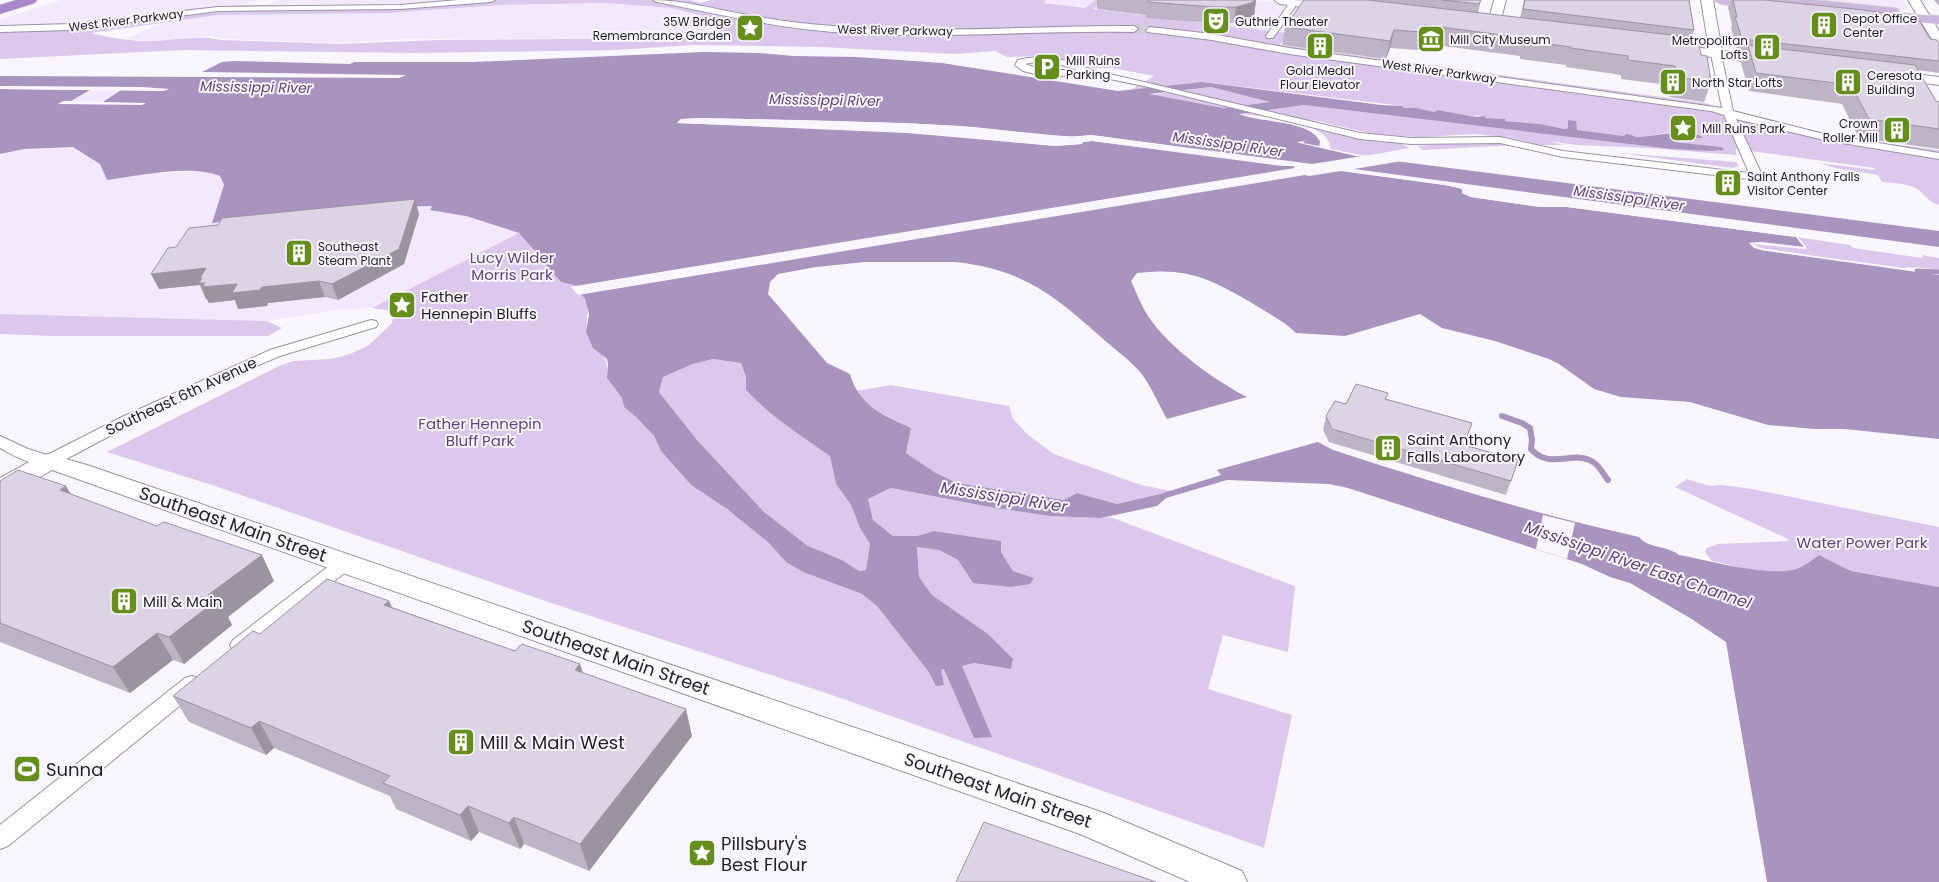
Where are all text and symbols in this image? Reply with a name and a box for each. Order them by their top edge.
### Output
street label: West River Parkway [68,4,185,35]
theatre icon: Guthrie Theater [1201,6,1231,36]
building icon: Depot Office Center [1809,10,1839,40]
place label: Depot Office Center [1843,10,1917,41]
place label: 35W Bridge Remembrance Garden [593,13,731,44]
place icon: 35W Bridge Remembrance Garden [735,13,765,43]
place label: Guthrie Theater [1235,13,1329,30]
street label: West River Parkway [837,20,953,40]
museum icon: Mill City Museum [1416,24,1446,54]
building icon: Gold Medal Flour Elevator [1305,31,1335,61]
place label: Mill City Museum [1450,31,1551,48]
place label: Metropolitan Lofts [1672,32,1748,63]
building icon: Metropolitan Lofts [1752,32,1782,62]
parking icon: Mill Ruins Parking [1032,52,1062,82]
place label: Mill Ruins Parking [1066,52,1120,83]
street label: West River Parkway [1381,55,1498,87]
place label: Gold Medal Flour Elevator [1280,62,1360,93]
building icon: North Star Lofts [1658,67,1688,97]
building icon: Ceresota Building [1833,67,1863,97]
place label: Ceresota Building [1867,67,1922,98]
place label: North Star Lofts [1692,74,1783,91]
water label: Mississippi River [200,76,313,98]
water label: Mississippi River [769,89,882,111]
place icon: Mill Ruins Park [1668,113,1698,143]
place label: Crown Roller Mill [1823,115,1878,146]
building icon: Crown Roller Mill [1882,115,1912,145]
place label: Mill Ruins Park [1702,120,1786,137]
water label: Mississippi River [1171,126,1286,162]
building icon: Saint Anthony Falls Visitor Center [1713,168,1743,198]
place label: Saint Anthony Falls Visitor Center [1747,168,1860,199]
water label: Mississippi River [1572,180,1687,216]
building icon: Southeast Steam Plant [284,238,314,268]
place label: Southeast Steam Plant [318,238,391,269]
park label: Lucy Wilder Morris Park [470,247,555,285]
place label: Father Hennepin Bluffs [421,286,537,324]
place icon: Father Hennepin Bluffs [387,290,417,320]
street label: Southeast 6th Avenue [102,352,260,440]
park label: Father Hennepin Bluff Park [418,413,542,451]
place label: Saint Anthony Falls Laboratory [1407,429,1526,467]
building icon: Saint Anthony Falls Laboratory [1373,433,1403,463]
water label: Mississippi River [939,476,1070,519]
street label: Southeast Main Street [136,480,330,568]
water label: Mississippi River East Channel [1522,515,1754,615]
park label: Water Power Park [1797,532,1928,553]
building icon: Mill & Main [109,586,139,616]
place label: Mill & Main [143,591,222,612]
street label: Southeast Main Street [519,613,713,701]
building icon: Mill & Main West [446,727,476,757]
place label: Mill & Main West [480,730,625,755]
street label: Southeast Main Street [901,746,1095,834]
sports icon: Sunna [12,754,42,784]
place label: Sunna [46,757,103,782]
place label: Pillsbury's Best Flour [721,831,807,877]
place icon: Pillsbury's Best Flour [687,838,717,868]

